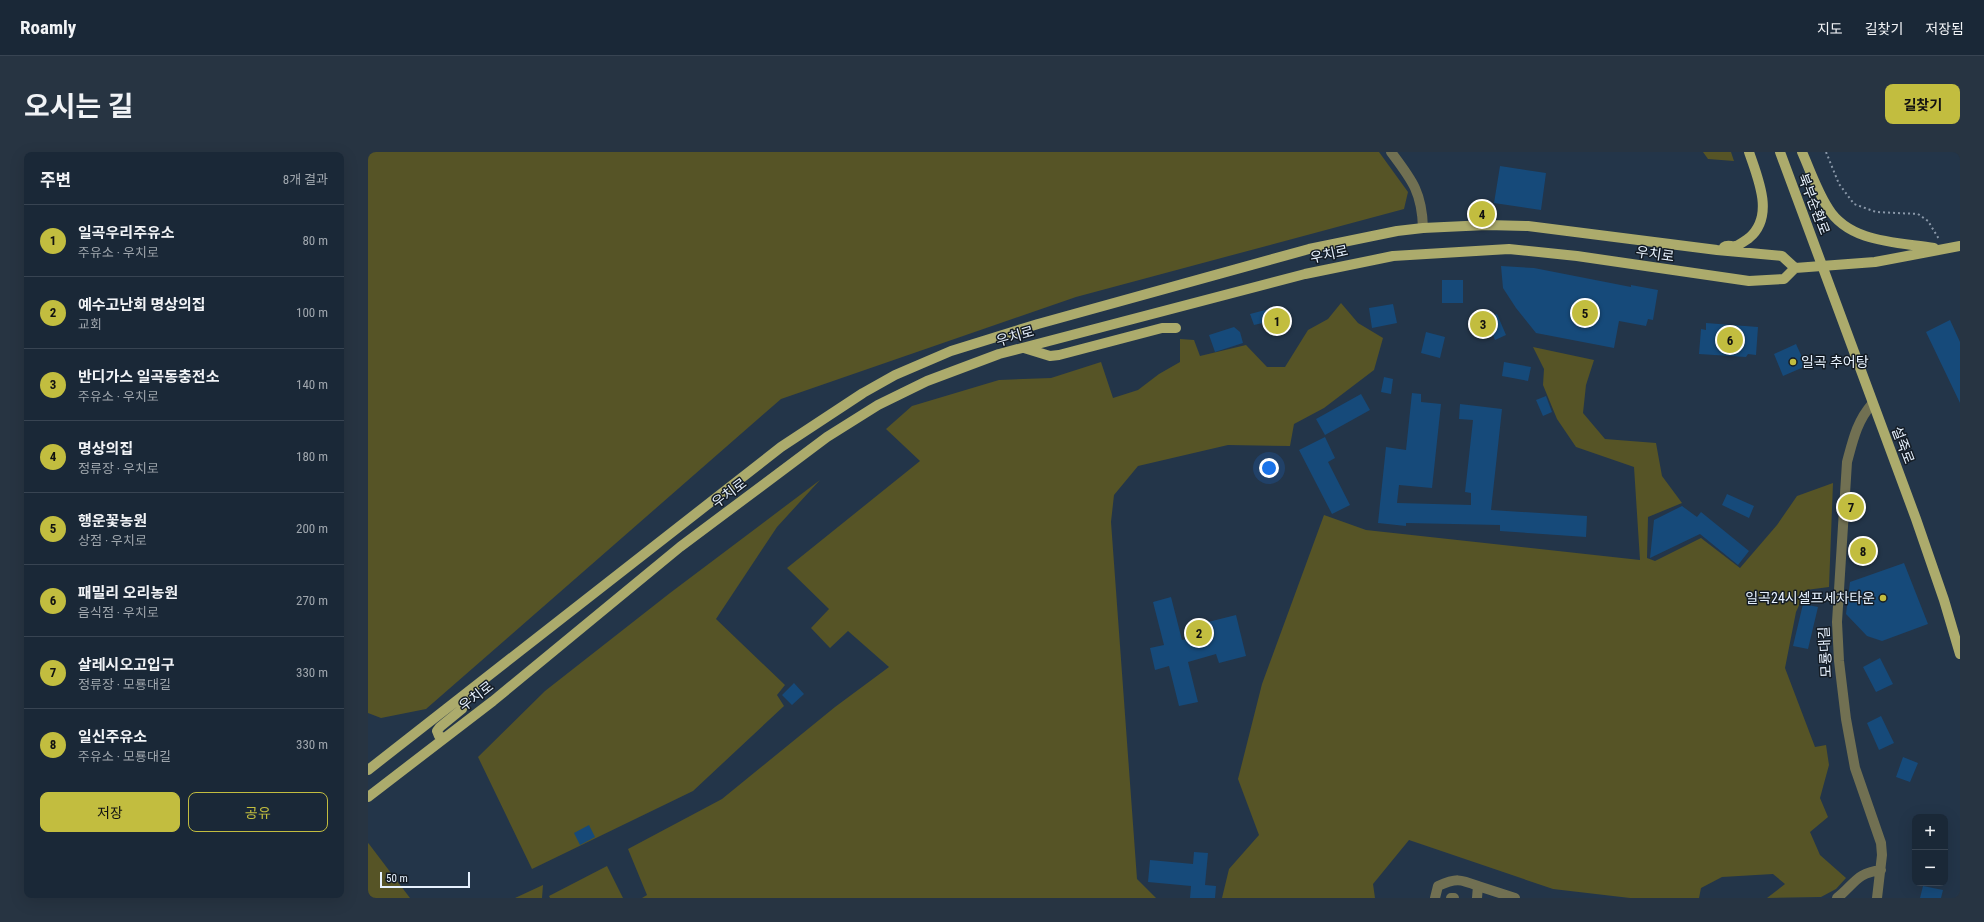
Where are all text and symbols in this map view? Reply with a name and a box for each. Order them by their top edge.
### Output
text: Roamly [20,16,76,39]
text: 지도 [1817,21,1843,37]
text: 길찾기 [1865,21,1903,37]
text: 저장됨 [1925,21,1964,37]
button: 길찾기 [1885,84,1960,124]
text: 오시는 길 [24,90,134,123]
text: 주변 [40,170,71,190]
street label: 북부순환로 [1795,171,1833,237]
text: 8개 결과 [283,172,328,187]
pin: 4 [1469,199,1495,229]
text: 일곡우리주유소 [78,224,175,242]
text: 1 [50,233,56,248]
text: 80 m [302,233,328,248]
street label: 우치로 [1308,242,1350,266]
street label: 우치로 [1635,243,1675,265]
text: 주유소 · 우치로 [78,245,159,260]
text: 예수고난회 명상의집 [78,296,206,314]
pin: 5 [1572,298,1598,328]
text: 2 [50,305,56,320]
text: 100 m [296,305,328,320]
pin: 1 [1264,306,1290,336]
pin: 3 [1470,309,1496,339]
text: 교회 [78,317,102,332]
street label: 우치로 [994,323,1036,349]
pin: 6 [1717,325,1743,355]
place label: 일곡 추어탕 [1801,354,1869,370]
marker: 일곡 추어탕 [1788,357,1798,367]
text: 반디가스 일곡동충전소 [78,368,219,386]
text: 3 [50,377,56,392]
text: 140 m [296,377,328,392]
text: 주유소 · 우치로 [78,389,159,404]
street label: 설죽로 [1889,424,1917,466]
text: 명상의집 [78,440,133,458]
text: 4 [50,449,56,464]
text: 180 m [296,449,328,464]
your location [1259,458,1279,478]
text: 정류장 · 우치로 [78,461,159,476]
street label: 우치로 [709,475,749,511]
pin: 7 [1838,492,1864,522]
text: 행운꽃농원 [78,512,147,530]
text: 5 [50,521,56,536]
text: 200 m [296,521,328,536]
text: 상점 · 우치로 [78,533,147,548]
pin: 8 [1850,536,1876,566]
text: 패밀리 오리농원 [78,584,178,602]
place label: 일곡24시셀프세차타운 [1745,590,1875,606]
text: 6 [50,593,56,608]
text: 270 m [296,593,328,608]
marker: 일곡24시셀프세차타운 [1878,593,1888,603]
text: 음식점 · 우치로 [78,605,159,620]
pin: 2 [1186,618,1212,648]
street label: 모룡대길 [1816,626,1834,678]
text: 살레시오고입구 [78,656,175,674]
text: 7 [50,665,56,680]
text: 330 m [296,665,328,680]
text: 정류장 · 모룡대길 [78,677,171,692]
street label: 우치로 [456,678,496,714]
text: 일신주유소 [78,728,147,746]
text: 8 [50,737,56,752]
text: 330 m [296,737,328,752]
text: 주유소 · 모룡대길 [78,749,171,764]
button: 저장 [40,792,180,832]
button: 공유 [188,792,328,832]
map controls [1912,814,1948,886]
button: + [1912,814,1948,850]
button: − [1912,850,1948,886]
scale bar [380,870,470,889]
text: 50 m [386,872,408,885]

